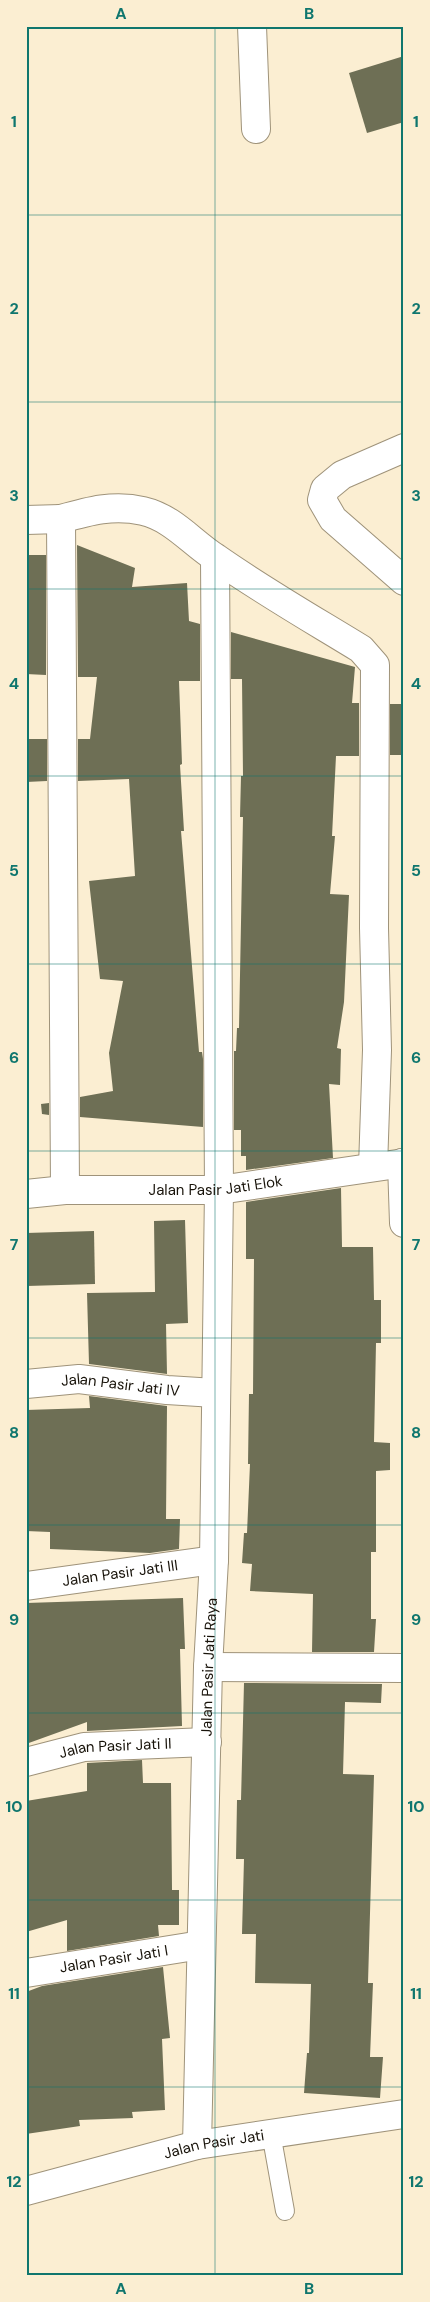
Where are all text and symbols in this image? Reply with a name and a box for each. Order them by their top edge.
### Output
text: A [115,3,127,24]
text: B [304,3,314,24]
text: 1 [11,111,17,132]
text: 1 [413,111,419,132]
text: 2 [9,298,19,319]
text: 2 [411,298,421,319]
text: 3 [9,485,19,506]
text: 3 [411,485,421,506]
text: 4 [9,673,19,694]
text: 4 [411,673,421,694]
text: 5 [9,860,19,881]
text: 5 [411,860,421,881]
text: 6 [9,1047,19,1068]
text: 6 [411,1047,421,1068]
street label: Jalan Pasir Jati Elok [149,1171,284,1200]
text: 7 [10,1234,19,1255]
text: 7 [412,1234,421,1255]
street label: Jalan Pasir Jati IV [60,1369,180,1401]
text: 8 [9,1422,19,1443]
text: 8 [411,1422,421,1443]
street label: Jalan Pasir Jati III [61,1555,179,1591]
street label: Jalan Pasir Jati Raya [196,1597,222,1737]
text: 9 [9,1609,19,1630]
text: 9 [411,1609,421,1630]
street label: Jalan Pasir Jati II [57,1733,172,1763]
text: 10 [5,1796,23,1817]
text: 10 [407,1796,425,1817]
street label: Jalan Pasir Jati I [58,1940,170,1977]
text: 11 [8,1983,20,2004]
text: 11 [410,1983,422,2004]
street label: Jalan Pasir Jati [161,2125,266,2164]
text: 12 [6,2171,22,2192]
text: 12 [408,2171,424,2192]
text: A [115,2278,127,2299]
text: B [304,2278,314,2299]

